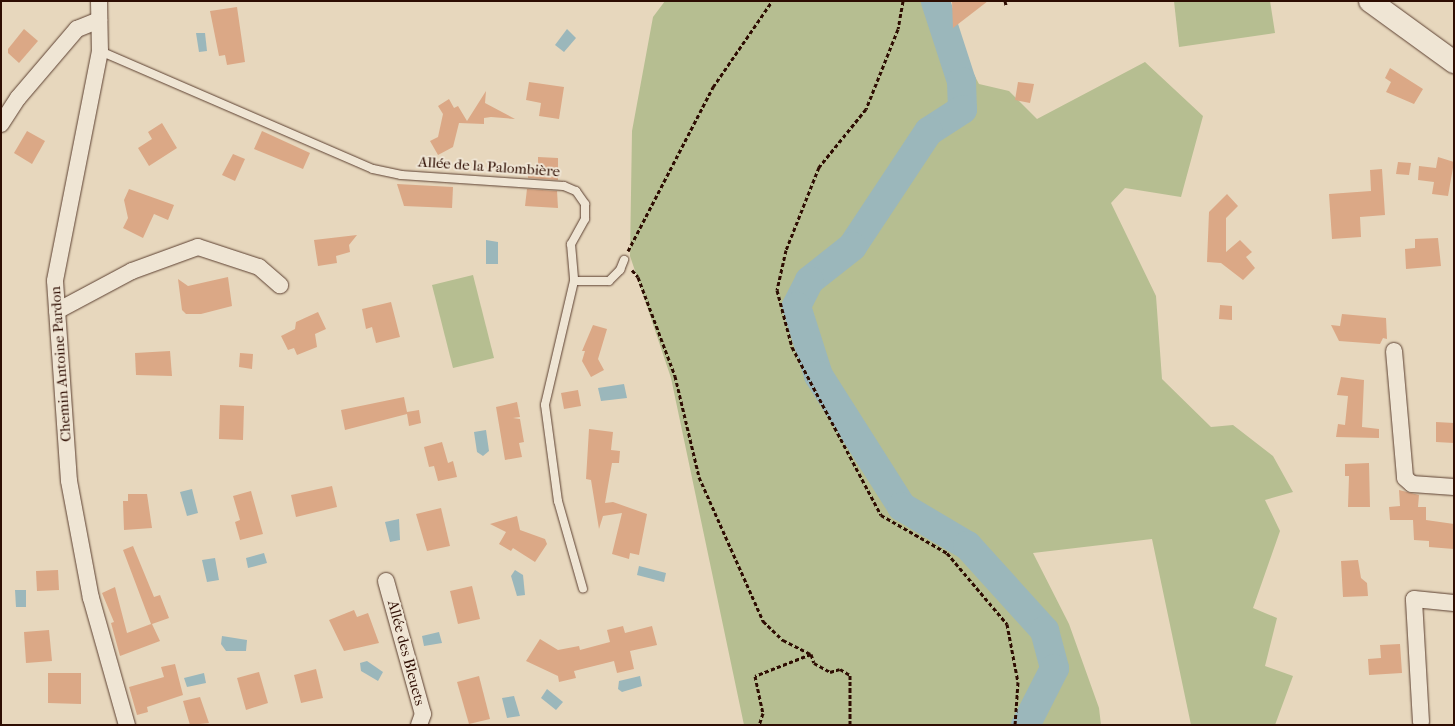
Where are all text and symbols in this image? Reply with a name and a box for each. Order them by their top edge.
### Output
street label: Allée de la Palombière [417,153,561,181]
street label: Chemin Antoine Pardon [47,286,75,442]
street label: Allée des Bleuets [383,598,429,708]

